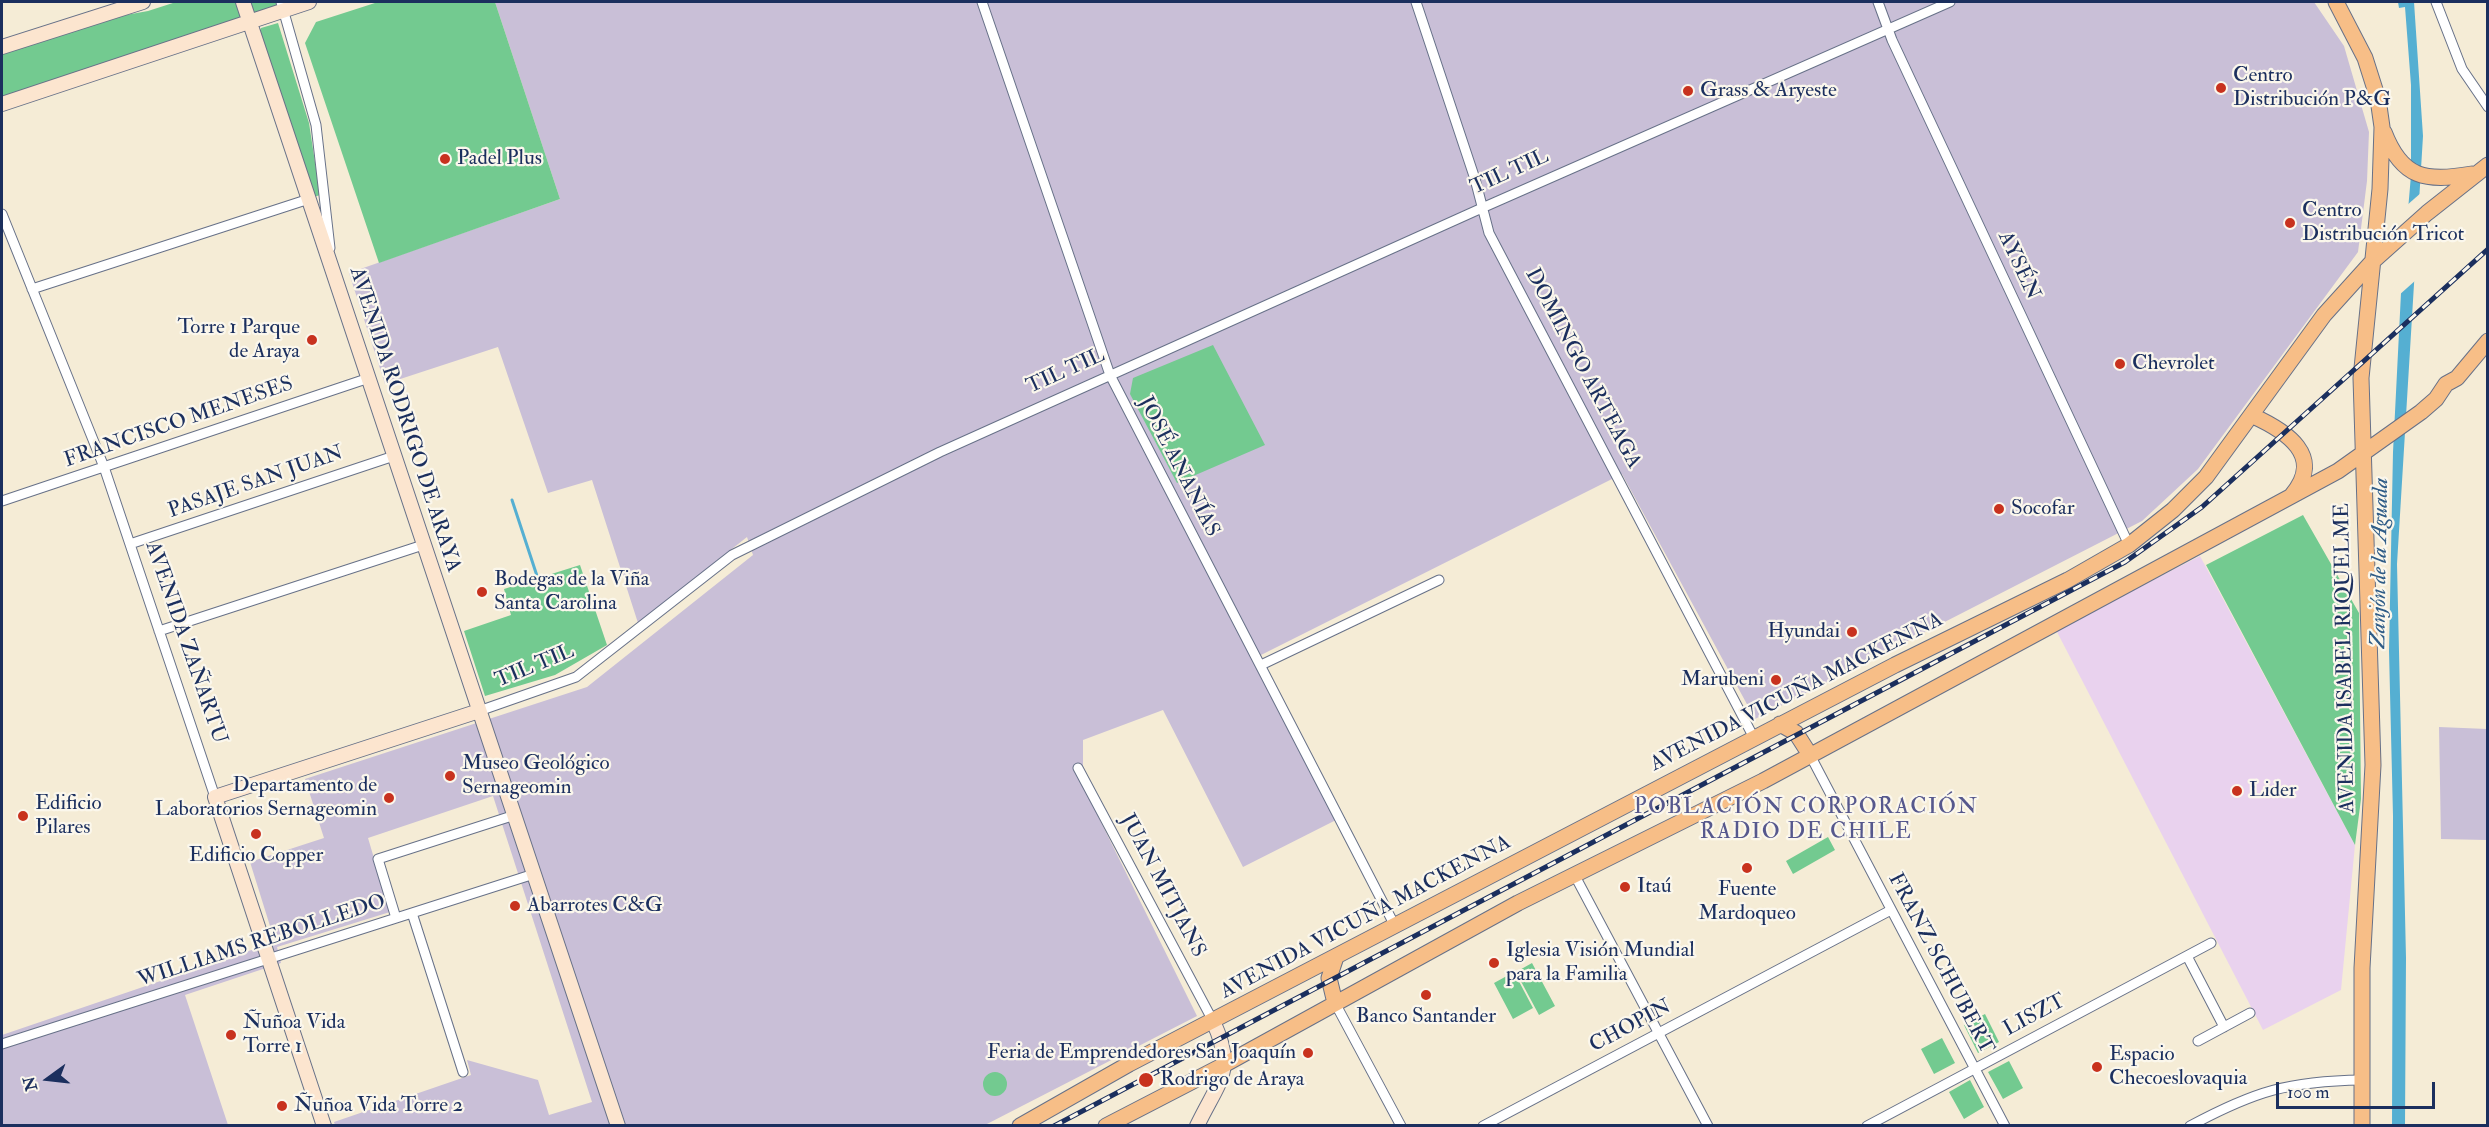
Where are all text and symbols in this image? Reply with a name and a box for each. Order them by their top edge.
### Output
place label: Centro Distribución P&G [2233,63,2391,113]
place label: Grass & Aryeste [1700,78,1837,104]
marker: Centro Distribución P&G [2214,81,2228,95]
marker: Grass & Aryeste [1681,84,1695,98]
street label: TIL TIL [1467,145,1553,201]
place label: Padel Plus [457,146,542,172]
marker: Padel Plus [438,152,452,166]
place label: Centro Distribución Tricot [2302,198,2464,248]
marker: Centro Distribución Tricot [2283,216,2297,230]
street label: AYSÉN [1991,228,2045,304]
street label: AVENIDA RODRIGO DE ARAYA [343,264,465,576]
street label: DOMINGO ARTEAGA [1519,265,1645,473]
place label: Torre 1 Parque de Araya [177,315,300,365]
marker: Torre 1 Parque de Araya [305,333,319,347]
street label: TIL TIL [1023,344,1109,400]
place label: Chevrolet [2132,351,2215,377]
marker: Chevrolet [2113,357,2127,371]
street label: FRANCISCO MENESES [61,372,297,474]
street label: JOSÉ ANANÍAS [1132,393,1224,541]
street label: PASAJE SAN JUAN [165,441,347,525]
water label: Zanjón de la Aguada [2366,478,2396,648]
place label: Socofar [2011,496,2075,522]
marker: Socofar [1992,502,2006,516]
street label: AVENIDA ISABEL RIQUELME [2331,503,2361,813]
street label: AVENIDA ZAÑARTU [139,538,231,748]
place label: Bodegas de la Viña Santa Carolina [494,567,649,617]
marker: Bodegas de la Viña Santa Carolina [475,585,489,599]
street label: AVENIDA VICUÑA MACKENNA [1646,608,1948,778]
place label: Hyundai [1768,619,1840,645]
marker: Hyundai [1845,625,1859,639]
street label: TIL TIL [492,640,578,694]
place label: Marubeni [1681,667,1764,693]
marker: Marubeni [1769,673,1783,687]
place label: Museo Geológico Sernageomin [462,751,610,801]
marker: Museo Geológico Sernageomin [443,769,457,783]
place label: Departamento de Laboratorios Sernageomin [155,773,377,823]
place label: Lider [2249,778,2297,804]
marker: Lider [2230,784,2244,798]
place label: Edificio Pilares [35,791,102,841]
marker: Departamento de Laboratorios Sernageomin [382,791,396,805]
district label: POBLACIÓN CORPORACIÓN RADIO DE CHILE [1634,795,1978,846]
marker: Edificio Pilares [16,809,30,823]
street label: JUAN MITJANS [1114,810,1210,962]
marker: Edificio Copper [249,827,263,841]
street label: AVENIDA VICUÑA MACKENNA [1217,831,1515,1005]
place label: Edificio Copper [189,843,323,869]
marker: Fuente Mardoqueo [1740,861,1754,875]
street label: FRANZ SCHUBERT [1882,869,1998,1059]
place label: Itaú [1637,874,1672,900]
place label: Fuente Mardoqueo [1698,877,1796,927]
marker: Itaú [1618,880,1632,894]
street label: WILLIAMS REBOLLEDO [135,890,389,994]
place label: Abarrotes C&G [527,893,663,919]
marker: Abarrotes C&G [508,899,522,913]
place label: Iglesia Visión Mundial para la Familia [1506,938,1695,988]
marker: Iglesia Visión Mundial para la Familia [1487,956,1501,970]
marker: Banco Santander [1419,988,1433,1002]
street label: LISZT [2000,989,2070,1043]
street label: CHOPIN [1586,995,1676,1059]
place label: Banco Santander [1356,1004,1496,1030]
place label: Ñuñoa Vida Torre 1 [243,1010,345,1060]
marker: Ñuñoa Vida Torre 1 [224,1028,238,1042]
place label: Feria de Emprendedores San Joaquín [987,1040,1296,1066]
place label: Espacio Checoeslovaquia [2109,1042,2247,1092]
marker: Feria de Emprendedores San Joaquín [1301,1046,1315,1060]
north arrow [18,1049,78,1109]
marker: Espacio Checoeslovaquia [2090,1060,2104,1074]
place label: Rodrigo de Araya [1160,1067,1304,1093]
scale bar [2279,1070,2438,1108]
marker: Rodrigo de Araya [1137,1071,1155,1089]
text: N [19,1074,42,1093]
text: 100 m [2287,1081,2330,1104]
place label: Ñuñoa Vida Torre 2 [294,1093,463,1119]
marker: Ñuñoa Vida Torre 2 [275,1099,289,1113]

